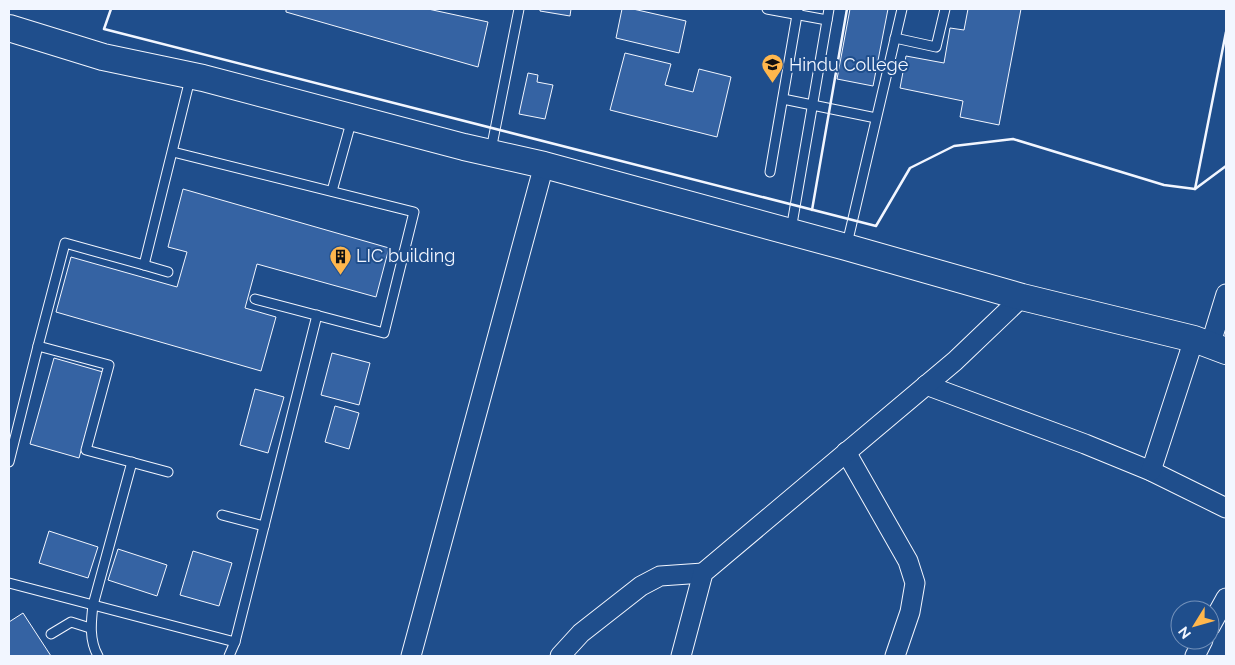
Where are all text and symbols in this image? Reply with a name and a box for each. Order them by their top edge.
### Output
school or university icon: Hindu College [761,53,785,84]
place label: Hindu College [789,54,909,75]
building icon: LIC building [328,244,352,275]
place label: LIC building [356,245,455,266]
north arrow [1170,600,1220,650]
text: N [1175,624,1194,642]

